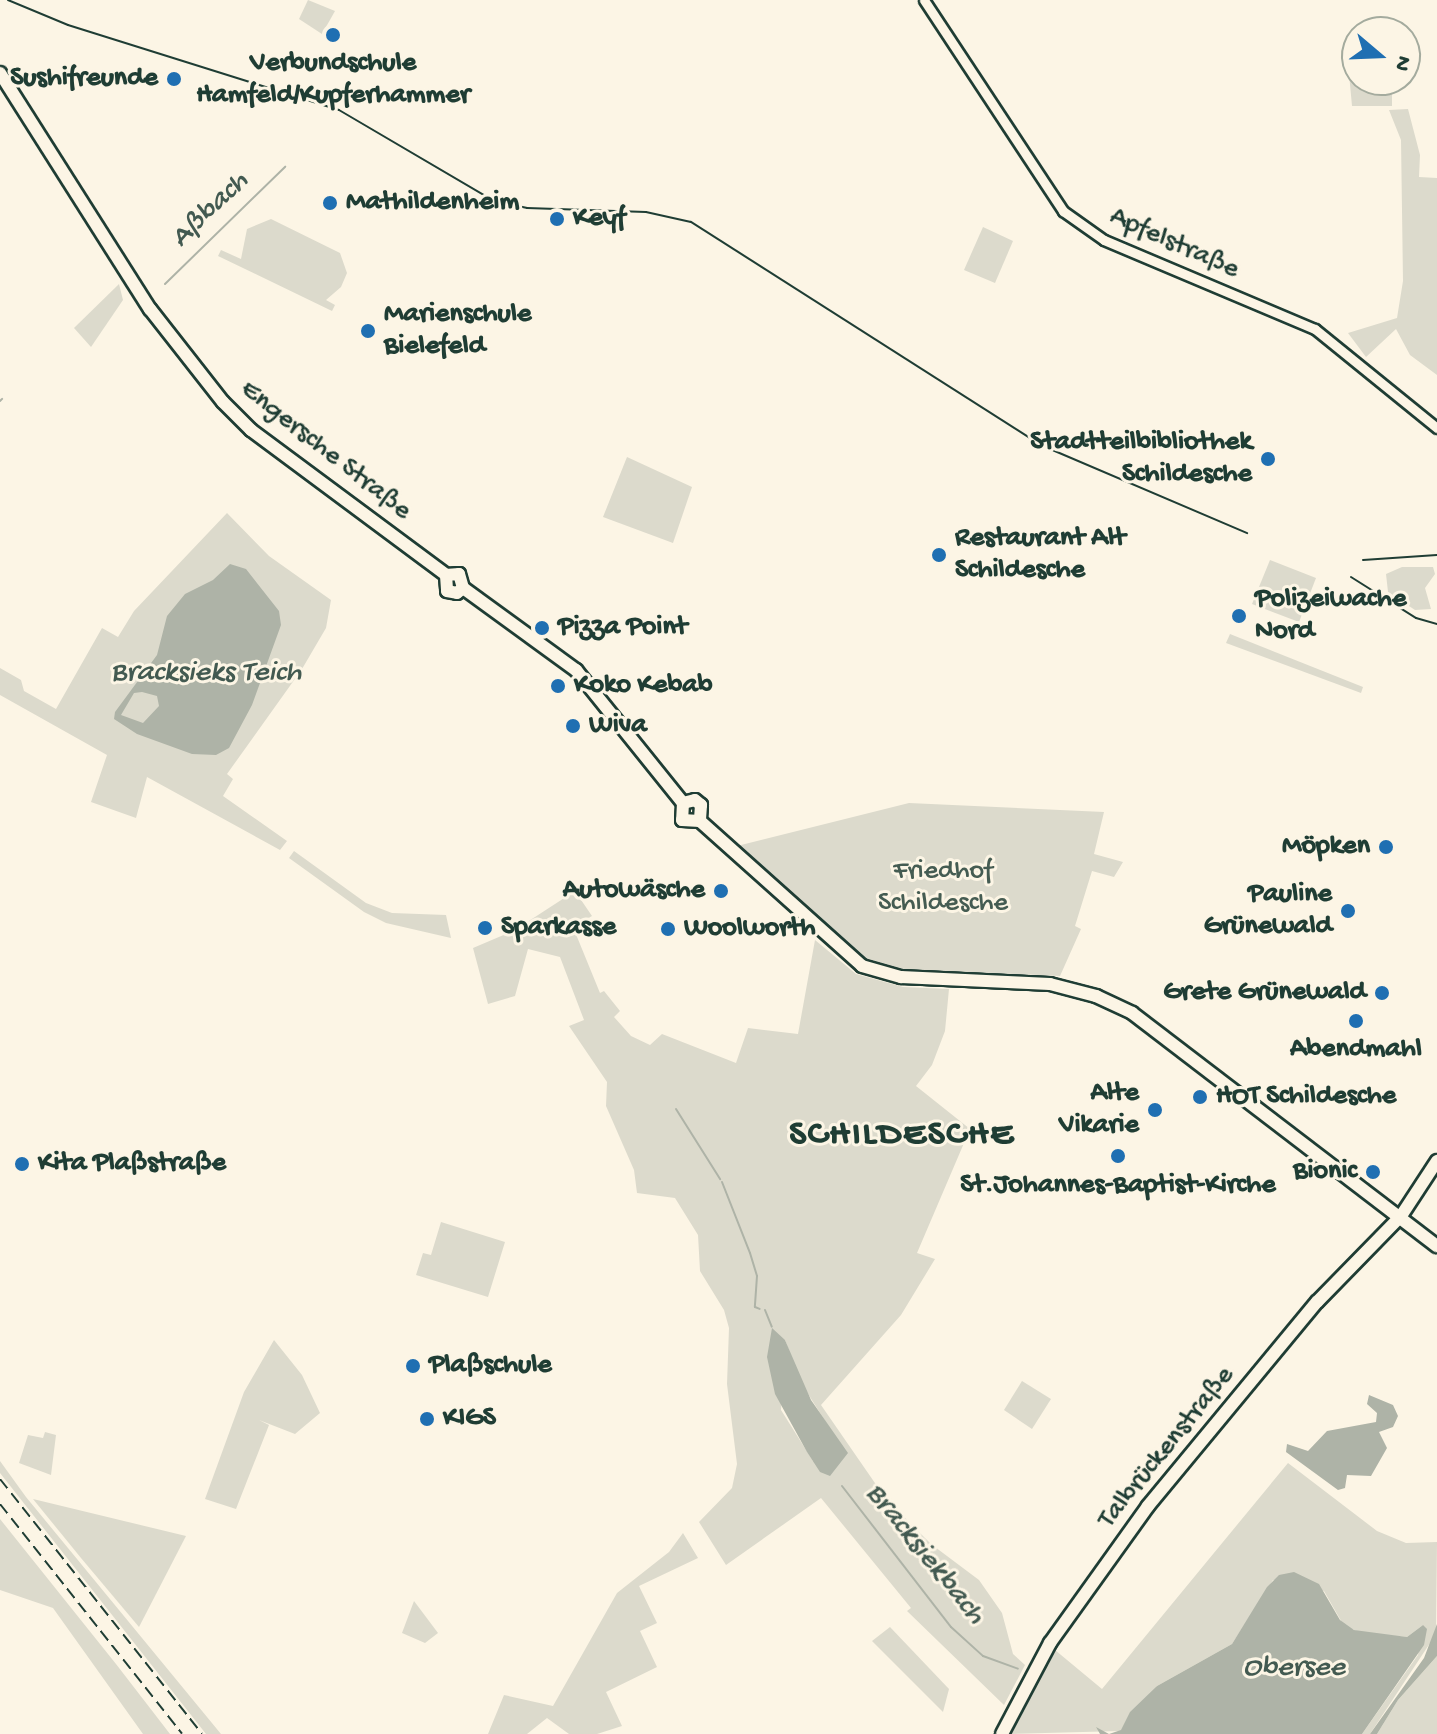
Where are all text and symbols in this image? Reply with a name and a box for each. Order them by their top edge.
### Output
north arrow [1341,16,1421,96]
marker: Verbundschule Hamfeld/Kupferhammer [324,26,342,44]
place label: Verbundschule Hamfeld/Kupferhammer [196,47,470,113]
text: N [1387,52,1416,74]
place label: Sushifreunde [10,62,158,96]
marker: Sushifreunde [165,70,183,88]
water label: Aßbach [164,165,258,257]
place label: Mathildenheim [346,186,519,220]
marker: Mathildenheim [321,194,339,212]
street label: Apfelstraße [1104,201,1244,287]
place label: Keyf [573,202,625,236]
marker: Keyf [548,210,566,228]
place label: Marienschule Bielefeld [384,298,531,364]
marker: Marienschule Bielefeld [359,322,377,340]
street label: Engersche Straße [233,374,417,528]
place label: Stadtteilbibliothek Schildesche [1030,426,1252,492]
marker: Stadtteilbibliothek Schildesche [1259,450,1277,468]
place label: Restaurant Alt Schildesche [955,522,1125,588]
marker: Restaurant Alt Schildesche [930,546,948,564]
place label: Polizeiwache Nord [1255,583,1406,649]
marker: Polizeiwache Nord [1230,607,1248,625]
place label: Pizza Point [558,611,687,645]
marker: Pizza Point [533,619,551,637]
water label: Bracksieks Teich [111,656,301,692]
place label: Koko Kebab [574,669,713,703]
marker: Koko Kebab [549,677,567,695]
place label: Wiva [589,709,647,743]
marker: Wiva [564,717,582,735]
place label: Möpken [1282,830,1370,864]
marker: Möpken [1377,838,1395,856]
park label: Friedhof Schildesche [878,855,1008,921]
place label: Autowäsche [563,874,705,908]
place label: Pauline Grünewald [1204,878,1332,944]
marker: Autowäsche [712,882,730,900]
marker: Pauline Grünewald [1339,902,1357,920]
place label: Sparkasse [501,911,616,945]
place label: Woolworth [684,912,816,946]
marker: Sparkasse [476,919,494,937]
marker: Woolworth [659,920,677,938]
place label: Grete Grünewald [1163,976,1366,1010]
marker: Grete Grünewald [1373,984,1391,1002]
marker: Abendmahl [1347,1012,1365,1030]
place label: Abendmahl [1290,1033,1422,1067]
place label: Alte Vikarie [1059,1077,1139,1143]
place label: HOT Schildesche [1216,1080,1396,1114]
marker: HOT Schildesche [1191,1088,1209,1106]
marker: Alte Vikarie [1146,1101,1164,1119]
district label: SCHILDESCHE [789,1114,1015,1158]
place label: Kita Plaßstraße [38,1147,226,1181]
marker: St.Johannes-Baptist-Kirche [1109,1147,1127,1165]
marker: Kita Plaßstraße [13,1155,31,1173]
place label: Bionic [1293,1155,1357,1189]
marker: Bionic [1364,1163,1382,1181]
place label: St.Johannes-Baptist-Kirche [960,1169,1276,1203]
place label: Plaßschule [429,1349,552,1383]
marker: Plaßschule [404,1357,422,1375]
street label: Talbrückenstraße [1091,1360,1243,1536]
place label: KIGS [443,1402,496,1436]
marker: KIGS [418,1410,436,1428]
water label: Bracksiekbach [856,1477,992,1633]
water label: Obersee [1243,1651,1345,1687]

